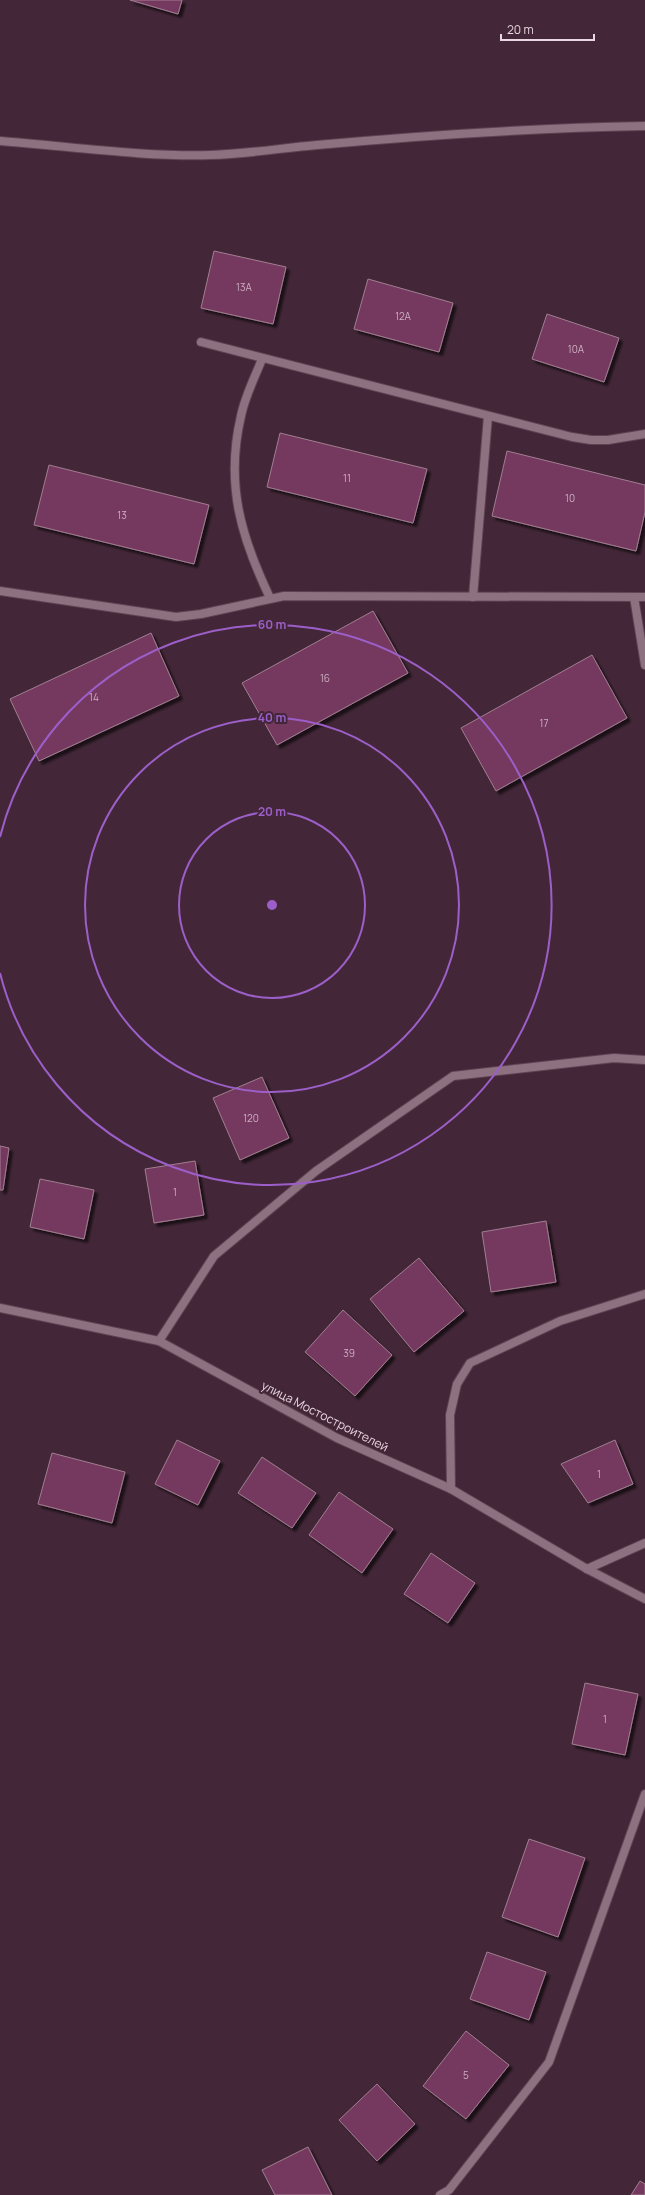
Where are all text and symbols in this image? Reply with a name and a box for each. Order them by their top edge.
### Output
scale bar [501,16,594,42]
text: 20 m [507,21,534,38]
house number: 13А [236,280,253,294]
house number: 12А [395,309,412,323]
house number: 10А [568,342,585,356]
house number: 11 [343,471,351,485]
house number: 10 [565,491,575,505]
house number: 13 [117,508,127,522]
text: 60 m [258,616,286,633]
house number: 16 [320,671,330,685]
house number: 14 [89,690,99,704]
text: 40 m [258,709,286,726]
house number: 17 [540,716,548,730]
text: 20 m [258,803,286,820]
centre of rings [265,898,279,912]
house number: 120 [243,1111,259,1125]
house number: 1 [173,1185,177,1199]
house number: 39 [343,1346,355,1360]
street label: улица Мостостроителей [259,1377,391,1455]
house number: 1 [597,1467,601,1481]
house number: 1 [603,1712,607,1726]
house number: 5 [463,2068,469,2082]

